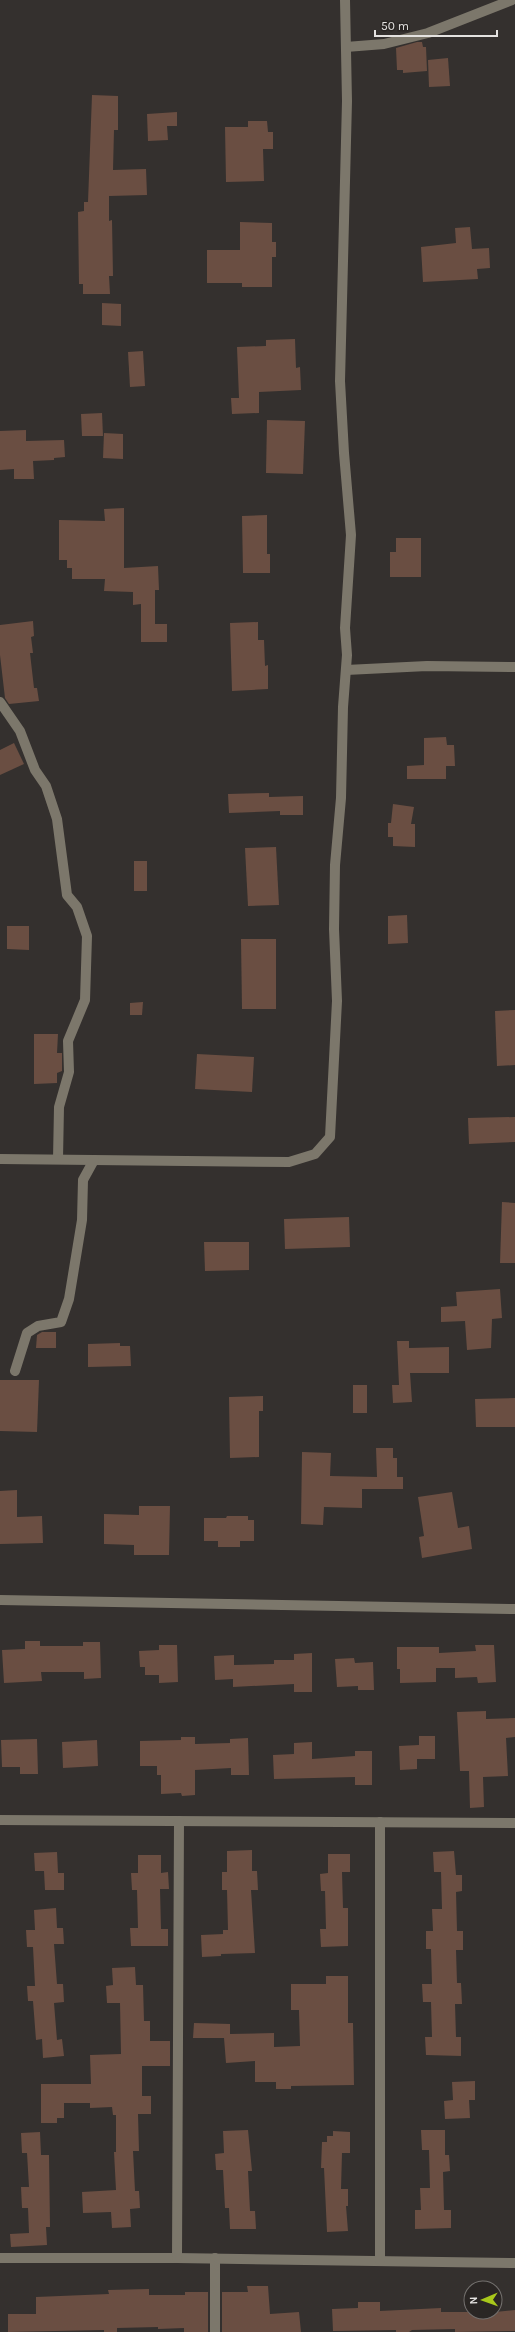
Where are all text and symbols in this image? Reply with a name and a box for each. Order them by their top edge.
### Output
scale bar [375,12,497,38]
text: 50 m [381,19,409,33]
north arrow [463,2280,503,2320]
text: N [467,2296,480,2305]

